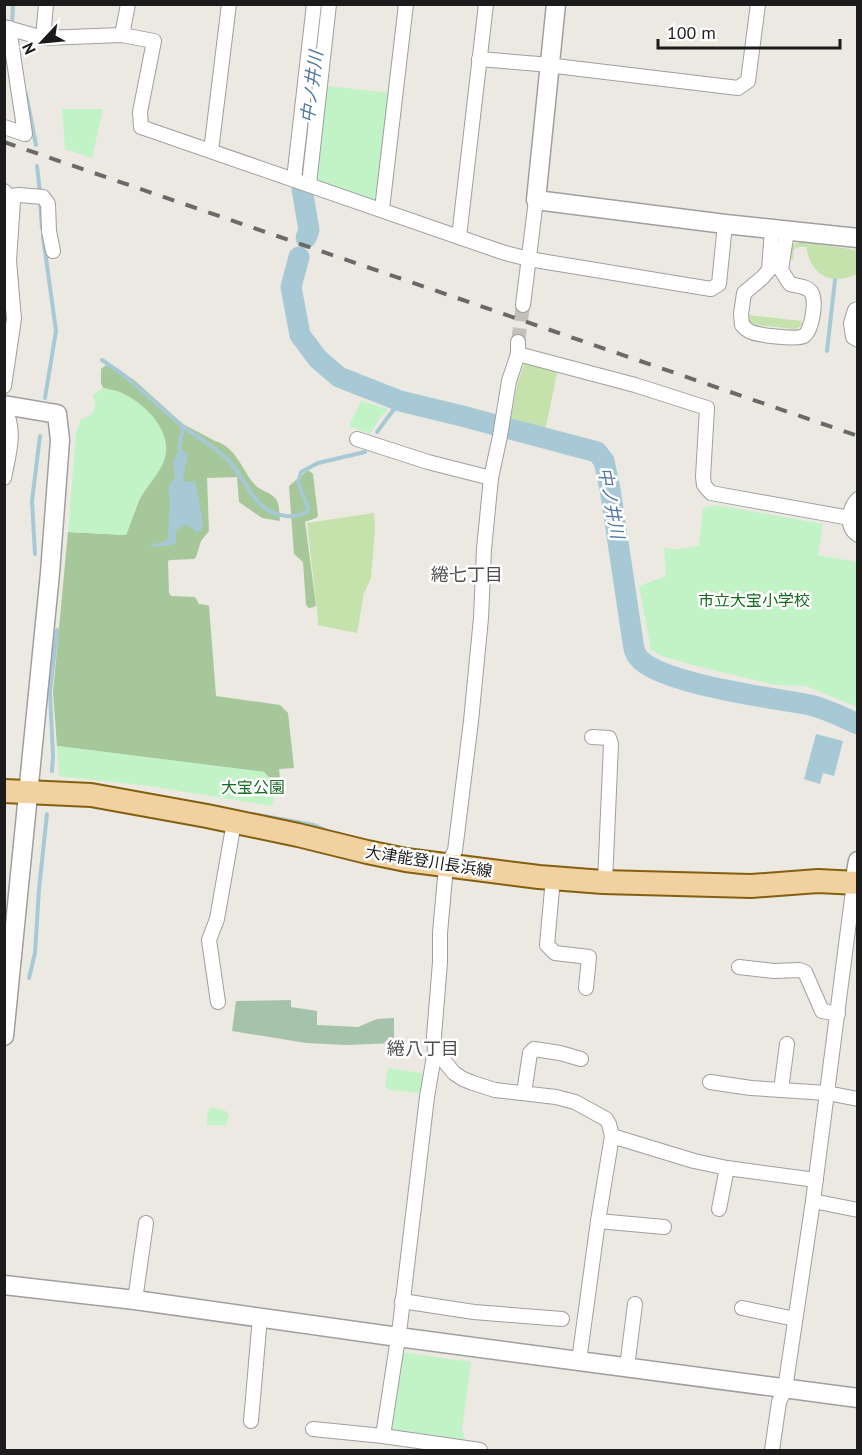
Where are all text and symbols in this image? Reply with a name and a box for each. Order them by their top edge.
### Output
north arrow [12,12,72,72]
scale bar [658,12,840,50]
text: 100 m [667,21,716,44]
text: N [17,39,40,58]
water label: 中ノ井川 [296,48,328,124]
water label: 中ノ井川 [593,465,630,542]
district label: 綣七丁目 [431,563,503,586]
park label: 市立大宝小学校 [698,590,810,610]
park label: 大宝公園 [221,777,285,797]
street label: 大津能登川長浜線 [364,841,494,881]
district label: 綣八丁目 [387,1037,459,1060]

